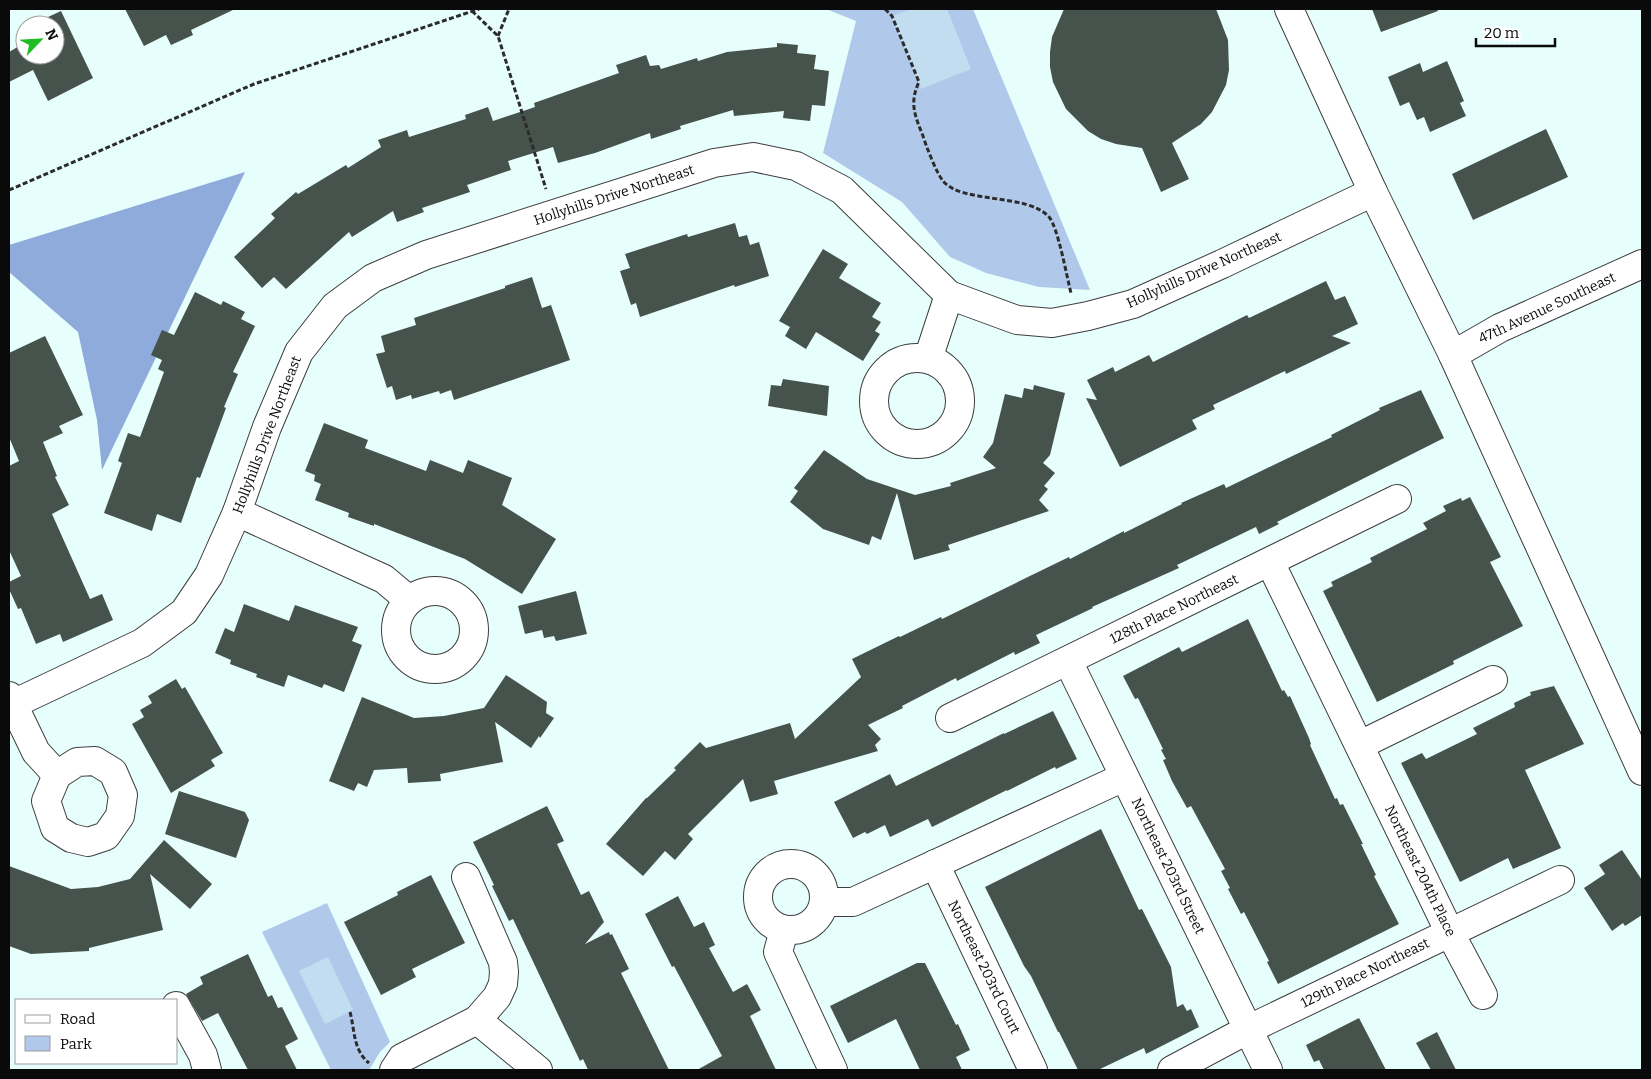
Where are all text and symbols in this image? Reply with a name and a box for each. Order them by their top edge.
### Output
north arrow [15,15,65,65]
scale bar [1476,15,1555,47]
text: 20 m [1484,24,1520,42]
text: N [41,26,61,43]
street label: Hollyhills Drive Northeast [532,161,696,229]
street label: Hollyhills Drive Northeast [1124,228,1284,312]
street label: 47th Avenue Southeast [1476,269,1618,347]
street label: Hollyhills Drive Northeast [229,354,305,516]
street label: 128th Place Northeast [1107,570,1241,648]
street label: Northeast 203rd Street [1128,795,1208,937]
street label: Northeast 204th Place [1381,803,1459,939]
street label: Northeast 203rd Court [944,897,1024,1037]
street label: 129th Place Northeast [1298,934,1432,1012]
legend [15,999,178,1064]
text: Road [60,1010,95,1028]
text: Park [60,1035,92,1053]

